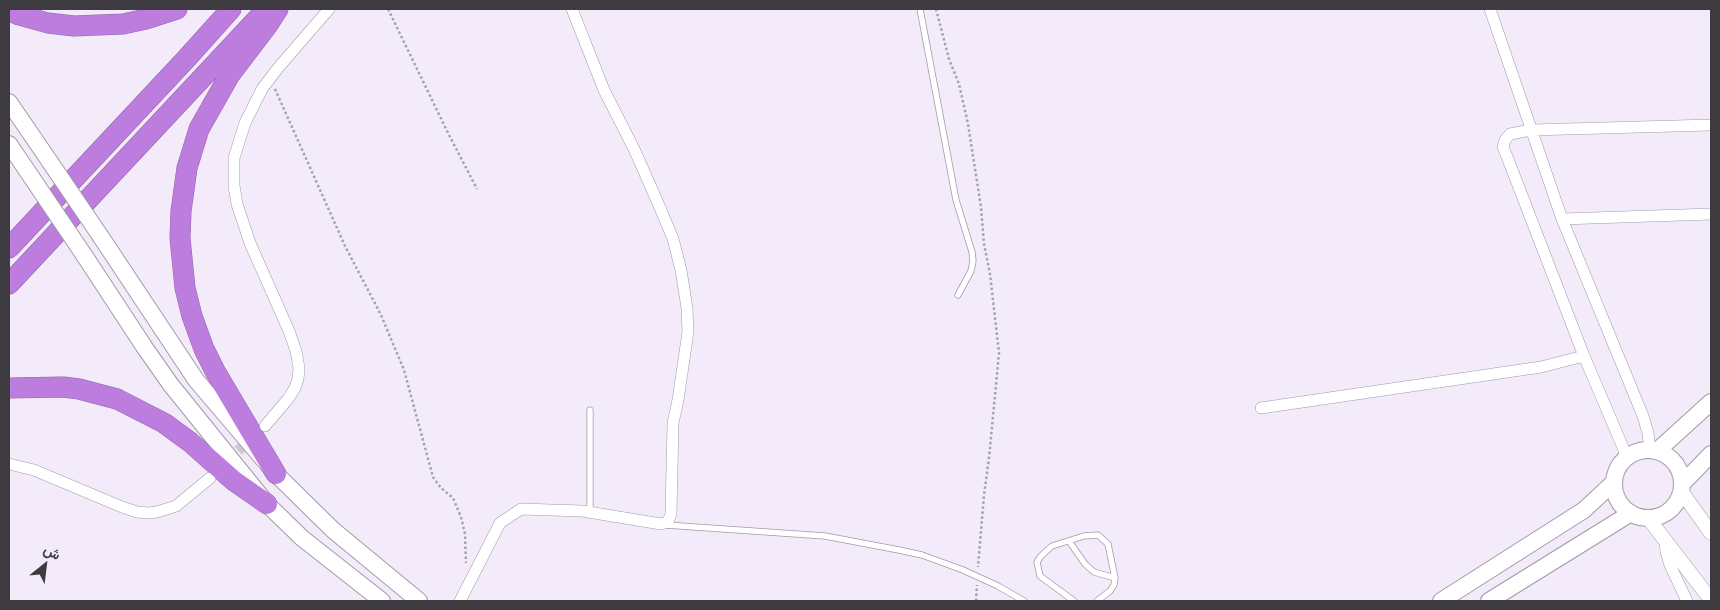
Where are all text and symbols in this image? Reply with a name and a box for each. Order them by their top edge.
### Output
north arrow [20,540,70,590]
text: ش [41,540,64,564]

